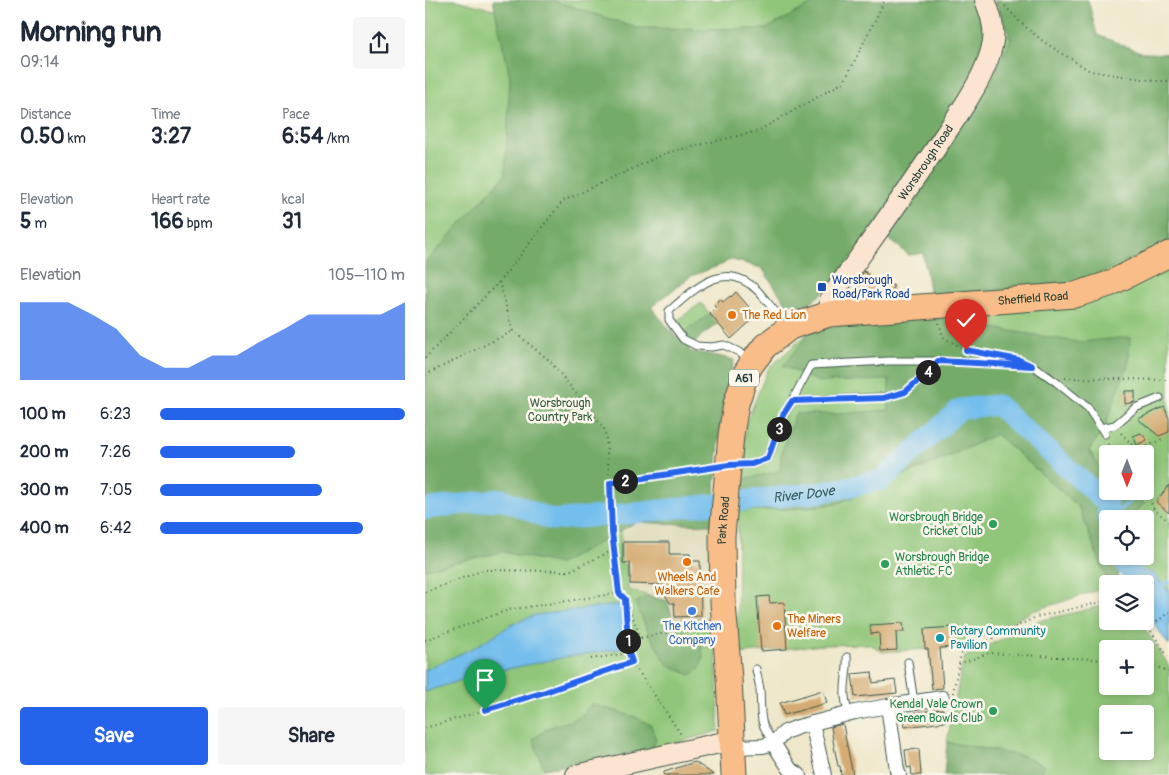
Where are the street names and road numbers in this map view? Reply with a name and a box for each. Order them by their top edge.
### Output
street label: Worsbrough Road [895,122,957,203]
street label: Sheffield Road [997,288,1069,308]
road number: A61 [729,369,759,386]
street label: Park Road [714,495,733,545]

